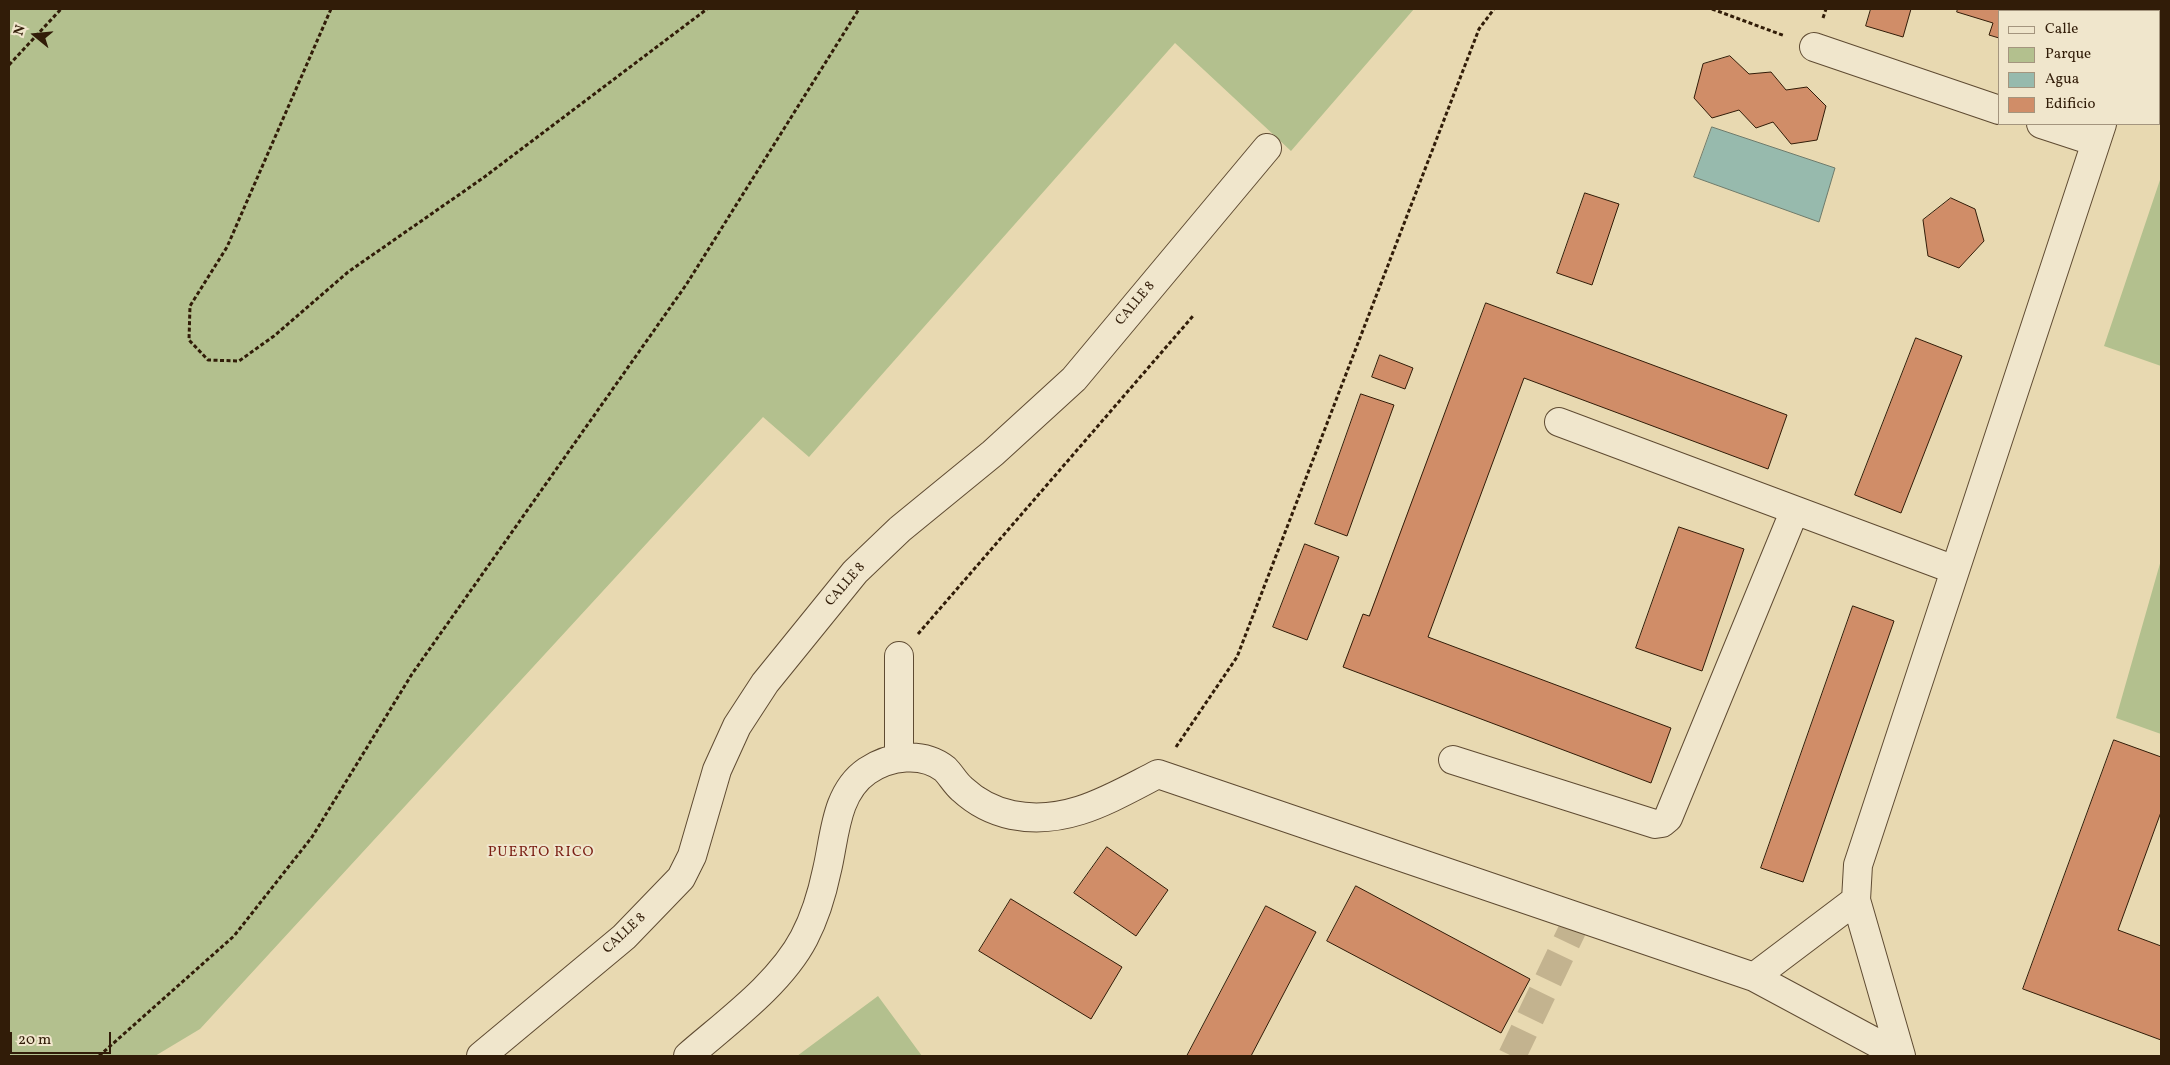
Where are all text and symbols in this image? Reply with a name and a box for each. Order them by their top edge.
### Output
north arrow [10,10,60,60]
legend [1998,10,2160,125]
text: Calle [2045,19,2078,40]
text: N [10,23,31,38]
text: Parque [2045,44,2091,65]
text: Agua [2045,69,2079,90]
text: Edificio [2045,94,2096,115]
street label: CALLE 8 [1113,278,1159,330]
street label: CALLE 8 [822,560,870,610]
district label: PUERTO RICO [486,844,596,862]
street label: CALLE 8 [600,910,650,958]
scale bar [12,1022,114,1054]
text: 20 m [18,1030,51,1051]

